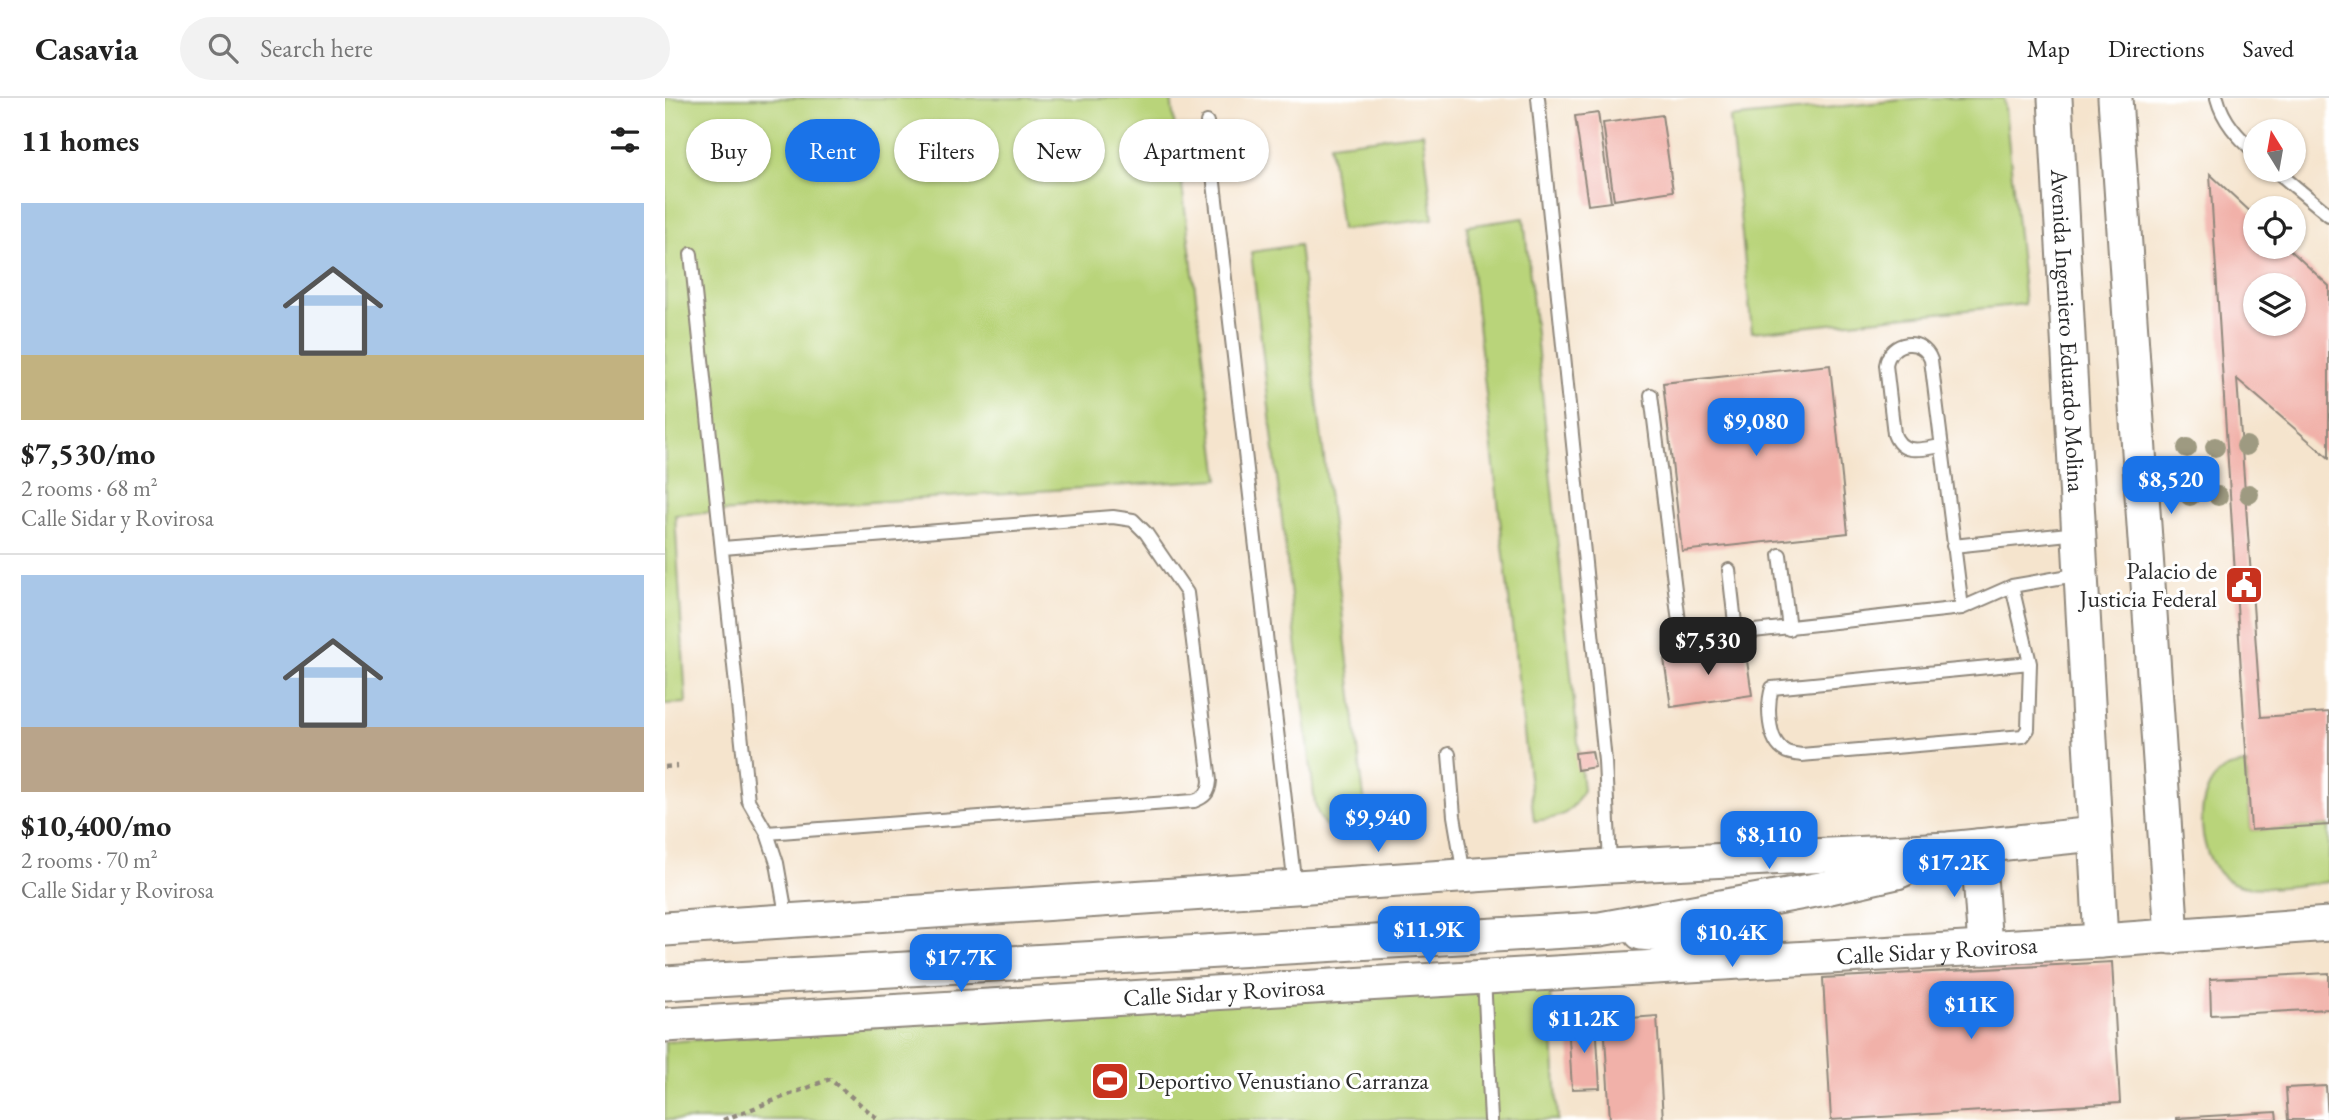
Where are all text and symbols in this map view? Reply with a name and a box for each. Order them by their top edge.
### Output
search box [180,17,670,80]
text: Casavia [35,27,138,70]
icon: search [204,29,242,67]
text: Search here [260,31,373,65]
text: Map [2027,33,2070,64]
text: Directions [2108,33,2205,64]
text: Saved [2243,33,2294,64]
chip: Buy [686,119,771,182]
chip: Rent [785,119,880,182]
chip: Filters [894,119,999,182]
chip: New [1013,119,1105,182]
chip: Apartment [1119,119,1269,182]
north arrow [2243,119,2307,182]
map controls [2243,119,2306,336]
text: 11 homes [21,121,139,160]
icon: filters [606,121,644,159]
street label: Avenida Ingeniero Eduardo Molina [2044,167,2093,493]
button: locate [2243,196,2306,259]
icon: home [270,248,396,374]
button: layers [2243,273,2306,336]
pin: $9,080 [1699,398,1813,458]
text: $9,080 [1724,406,1788,436]
text: $7,530/mo [21,434,155,473]
pin: $8,520 [2114,456,2228,516]
text: $8,520 [2139,464,2203,494]
text: 2 rooms · 68 m² [21,473,158,503]
text: Calle Sidar y Rovirosa [21,503,214,533]
place label: Palacio de Justicia Federal [2077,555,2217,614]
public building icon: Palacio de Justicia Federal [2223,564,2265,606]
pin: $7,530 [1651,618,1765,677]
icon: home [270,620,396,746]
text: $7,530 [1676,625,1740,655]
pin: $9,940 [1321,794,1435,854]
text: $9,940 [1346,802,1410,832]
text: $10,400/mo [21,806,171,845]
pin: $8,110 [1712,812,1826,871]
text: $8,110 [1737,819,1801,849]
pin: $17.2K [1897,840,2011,899]
text: 2 rooms · 70 m² [21,845,158,875]
text: $17.2K [1919,847,1989,877]
text: Calle Sidar y Rovirosa [21,875,214,905]
pin: $11.9K [1372,906,1486,966]
pin: $10.4K [1675,910,1789,969]
text: $11.9K [1394,914,1464,944]
text: $10.4K [1697,917,1767,947]
street label: Calle Sidar y Rovirosa [1835,929,2039,971]
pin: $17.7K [904,934,1018,994]
text: $17.7K [926,942,996,972]
street label: Calle Sidar y Rovirosa [1122,970,1326,1013]
pin: $11K [1930,982,2012,1041]
text: $11K [1945,989,1997,1019]
pin: $11.2K [1527,996,1641,1055]
text: $11.2K [1549,1003,1619,1033]
sports icon: Deportivo Venustiano Carranza [1089,1060,1131,1102]
place label: Deportivo Venustiano Carranza [1137,1065,1429,1096]

